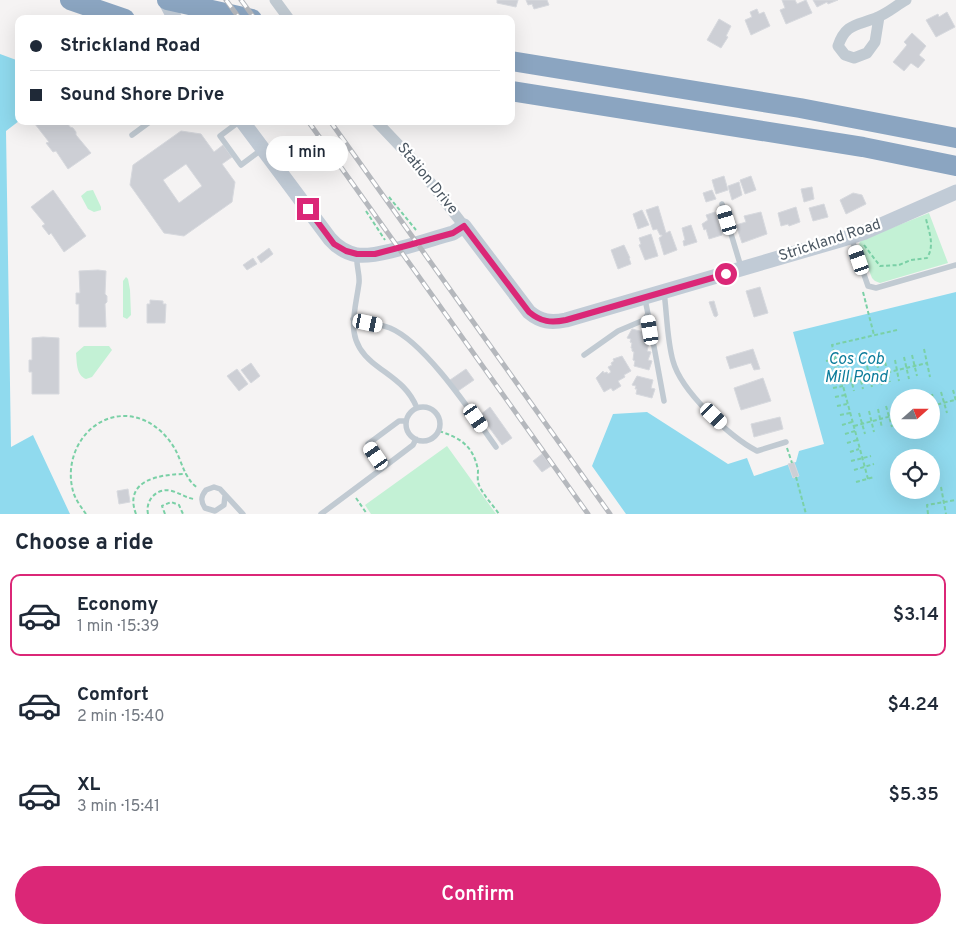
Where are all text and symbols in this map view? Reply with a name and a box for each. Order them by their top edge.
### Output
text: Strickland Road [60,34,201,58]
text: Sound Shore Drive [60,83,224,107]
callout: 1 min [267,136,349,172]
street label: Station Drive [392,139,462,219]
text: 1 min [288,143,326,163]
route end [297,198,319,220]
car [715,203,738,237]
street label: Strickland Road [777,216,883,266]
car [847,243,870,277]
route start [715,263,737,285]
car [351,313,384,333]
car [640,314,659,346]
water label: Cos Cob Mill Pond [824,350,889,388]
north arrow [890,389,940,439]
map controls [890,389,940,499]
car [697,400,730,432]
car [461,401,490,435]
car [361,439,390,473]
button: locate [890,449,940,499]
text: Choose a ride [15,530,153,557]
icon: car [17,593,62,638]
text: Economy [77,593,158,617]
text: $3.14 [893,603,939,627]
text: 1 min · 15:39 [77,617,159,637]
icon: car [17,683,62,728]
text: Comfort [77,683,149,707]
text: $4.24 [887,693,939,717]
text: 2 min · 15:40 [77,707,164,727]
icon: car [17,773,62,818]
text: XL [77,773,100,797]
text: $5.35 [888,783,939,807]
text: 3 min · 15:41 [77,797,160,817]
button: Confirm [15,866,941,924]

